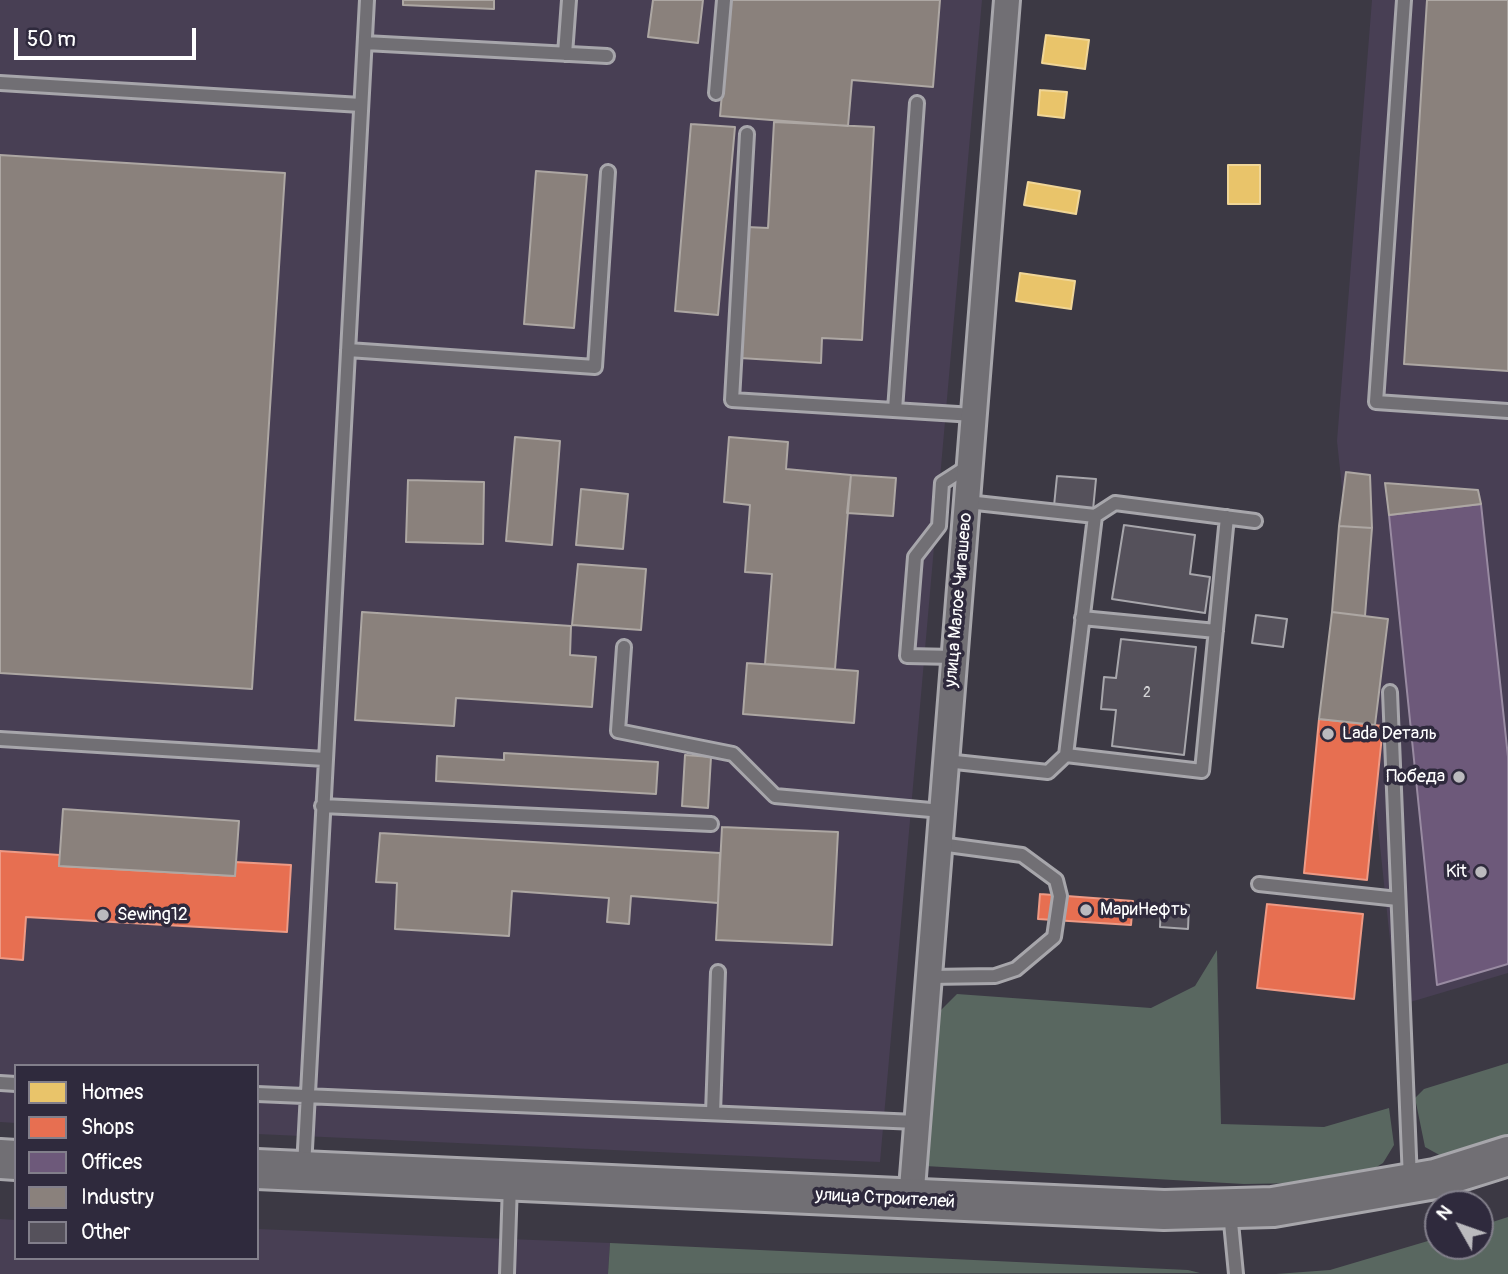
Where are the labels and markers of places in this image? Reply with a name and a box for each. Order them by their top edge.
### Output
place label: Lada Dеталь [1342,723,1437,745]
marker: Lada Dеталь [1320,726,1336,742]
place label: Победа [1386,766,1445,788]
marker: Победа [1451,769,1467,785]
place label: Kit [1446,861,1467,883]
marker: Kit [1473,864,1489,880]
place label: МариНефть [1100,899,1188,921]
marker: МариНефть [1078,902,1094,918]
place label: Sewing12 [117,904,188,926]
marker: Sewing12 [95,907,111,923]

